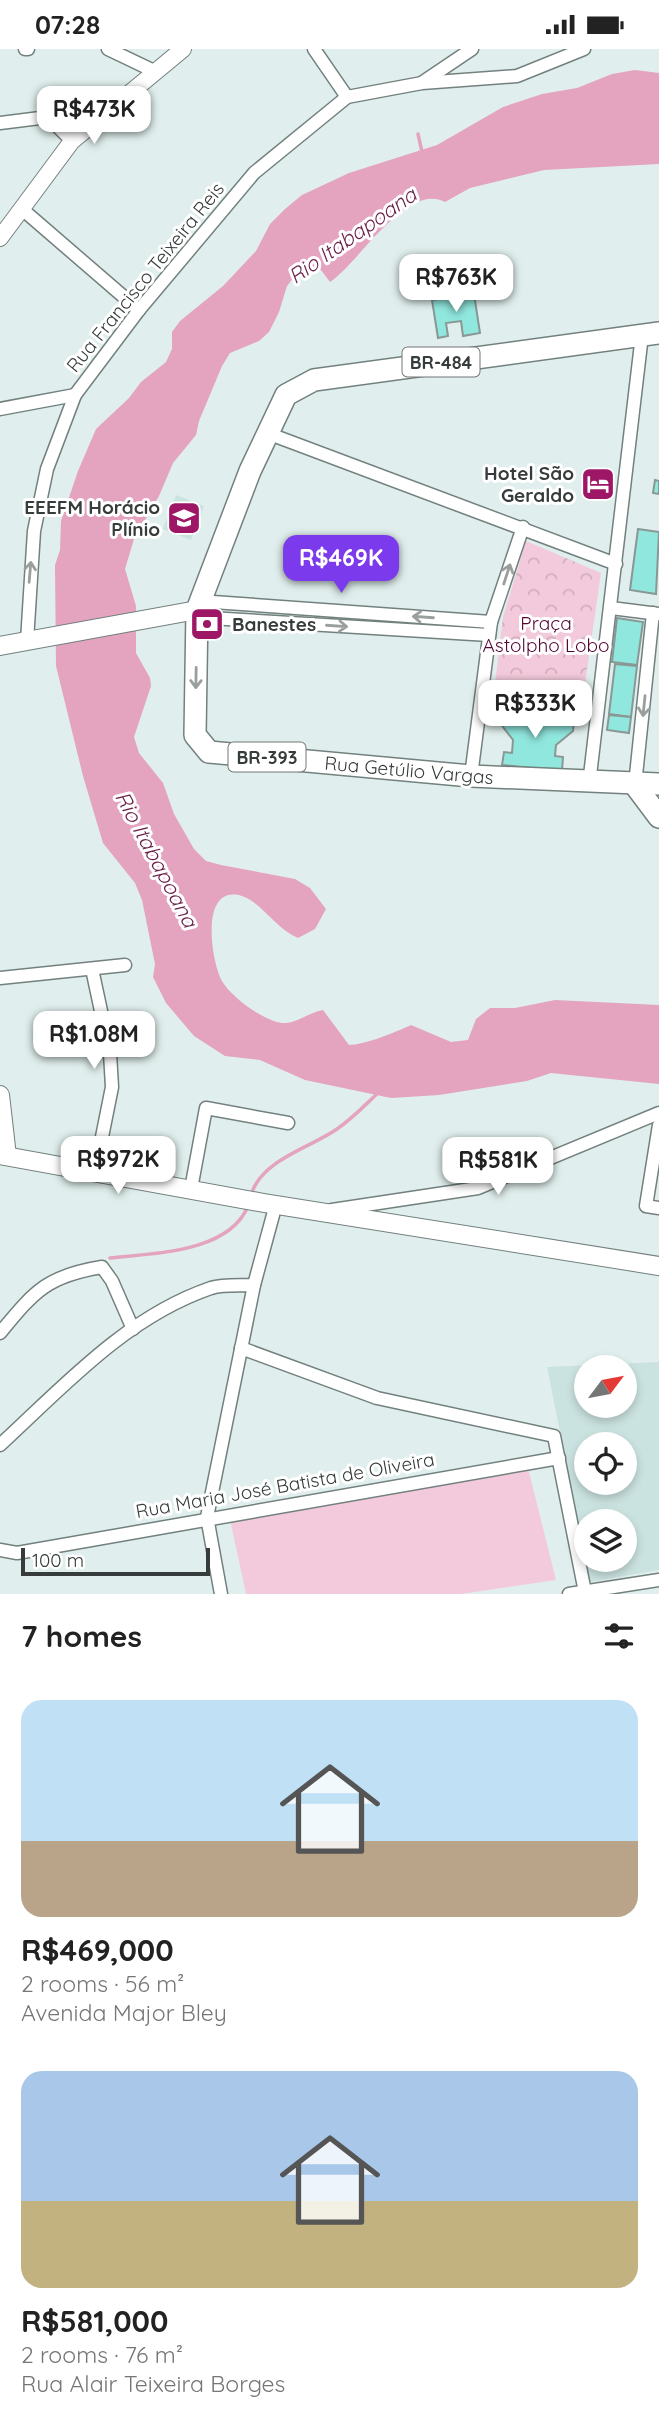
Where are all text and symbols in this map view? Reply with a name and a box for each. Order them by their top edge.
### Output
text: 07:28 [35,8,100,41]
pin: R$473K [37,87,151,146]
text: R$473K [53,94,135,123]
street label: Rua Francisco Teixeira Reis [61,177,229,377]
water label: Rio Itabapoana [283,180,422,289]
pin: R$763K [399,254,513,314]
text: R$763K [415,262,497,291]
road number: BR-484 [402,347,480,377]
place label: Hotel São Geraldo [484,461,574,507]
hotel icon: Hotel São Geraldo [579,465,617,503]
place label: EEEFM Horácio Plínio [24,495,160,541]
school or university icon: EEEFM Horácio Plínio [165,499,203,537]
pin: R$469K [284,535,398,595]
text: R$469K [299,543,383,572]
one-way arrow [24,562,37,584]
one-way arrow [502,564,514,586]
bank icon: Banestes [188,605,226,643]
one-way arrow [413,610,435,623]
park label: Praça Astolpho Lobo [483,611,609,657]
place label: Banestes [232,612,316,636]
one-way arrow [325,619,348,632]
one-way arrow [189,666,203,689]
pin: R$333K [478,681,592,740]
text: R$333K [494,688,576,717]
one-way arrow [637,694,650,716]
road number: BR-393 [229,743,306,771]
street label: Rua Getúlio Vargas [324,751,495,789]
water label: Rio Itabapoana [110,786,204,933]
pin: R$1.08M [29,1011,159,1071]
text: R$1.08M [49,1019,139,1048]
pin: R$972K [61,1137,175,1196]
pin: R$581K [441,1137,555,1197]
text: R$972K [77,1144,159,1173]
text: R$581K [458,1145,538,1174]
north arrow [574,1355,637,1417]
map controls [574,1355,637,1572]
button: locate [574,1432,637,1495]
street label: Rua Maria José Batista de Oliveira [134,1447,436,1523]
button: layers [574,1509,637,1572]
scale bar [21,1545,210,1577]
text: 100 m [32,1548,84,1572]
text: 7 homes [21,1617,142,1655]
icon: filters [600,1617,638,1655]
icon: home [267,1746,393,1872]
text: R$469,000 [21,1931,174,1969]
text: 2 rooms · 56 m² [21,1969,184,1998]
text: Avenida Major Bley [21,1998,227,2027]
icon: home [267,2117,393,2243]
text: R$581,000 [21,2302,168,2340]
text: 2 rooms · 76 m² [21,2340,183,2369]
text: Rua Alair Teixeira Borges [21,2369,285,2398]

